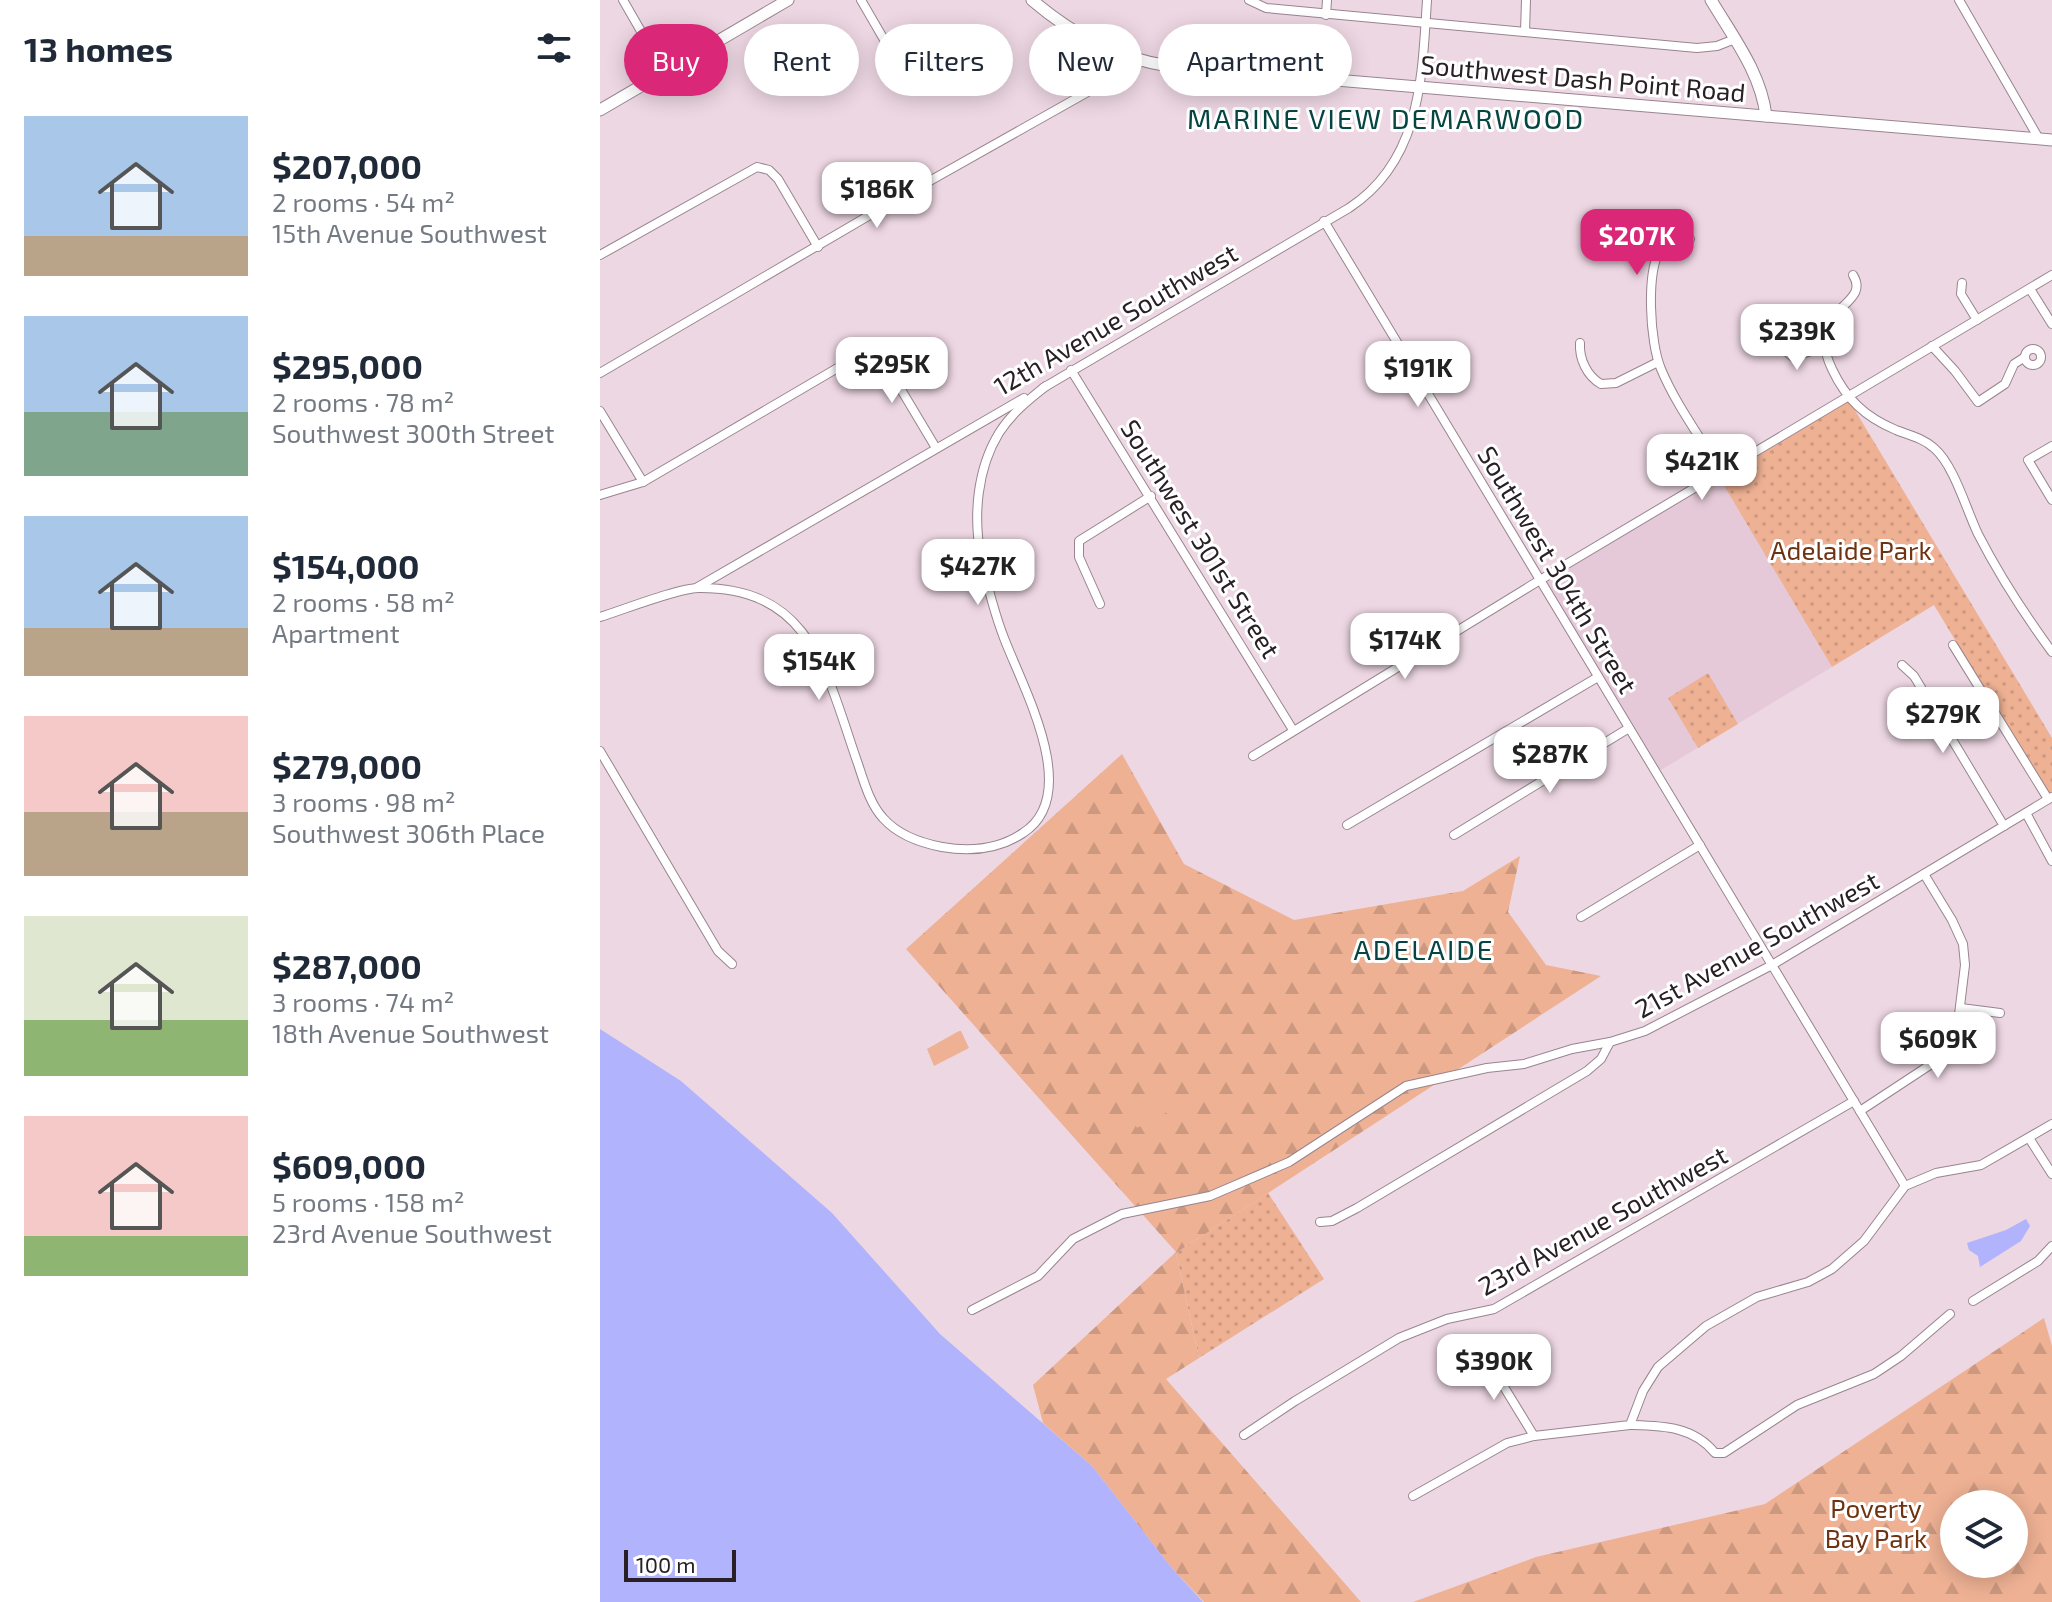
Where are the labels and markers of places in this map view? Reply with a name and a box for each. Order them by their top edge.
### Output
pin: $186K [821,162,933,230]
pin: $207K [1581,209,1693,277]
pin: $239K [1741,304,1853,372]
pin: $295K [836,337,948,405]
pin: $191K [1362,341,1474,409]
pin: $421K [1646,434,1758,502]
pin: $427K [922,539,1034,607]
pin: $174K [1349,613,1461,681]
pin: $154K [763,634,875,702]
pin: $279K [1887,687,1999,755]
pin: $287K [1494,727,1606,795]
pin: $609K [1882,1012,1994,1080]
pin: $390K [1438,1334,1550,1402]

